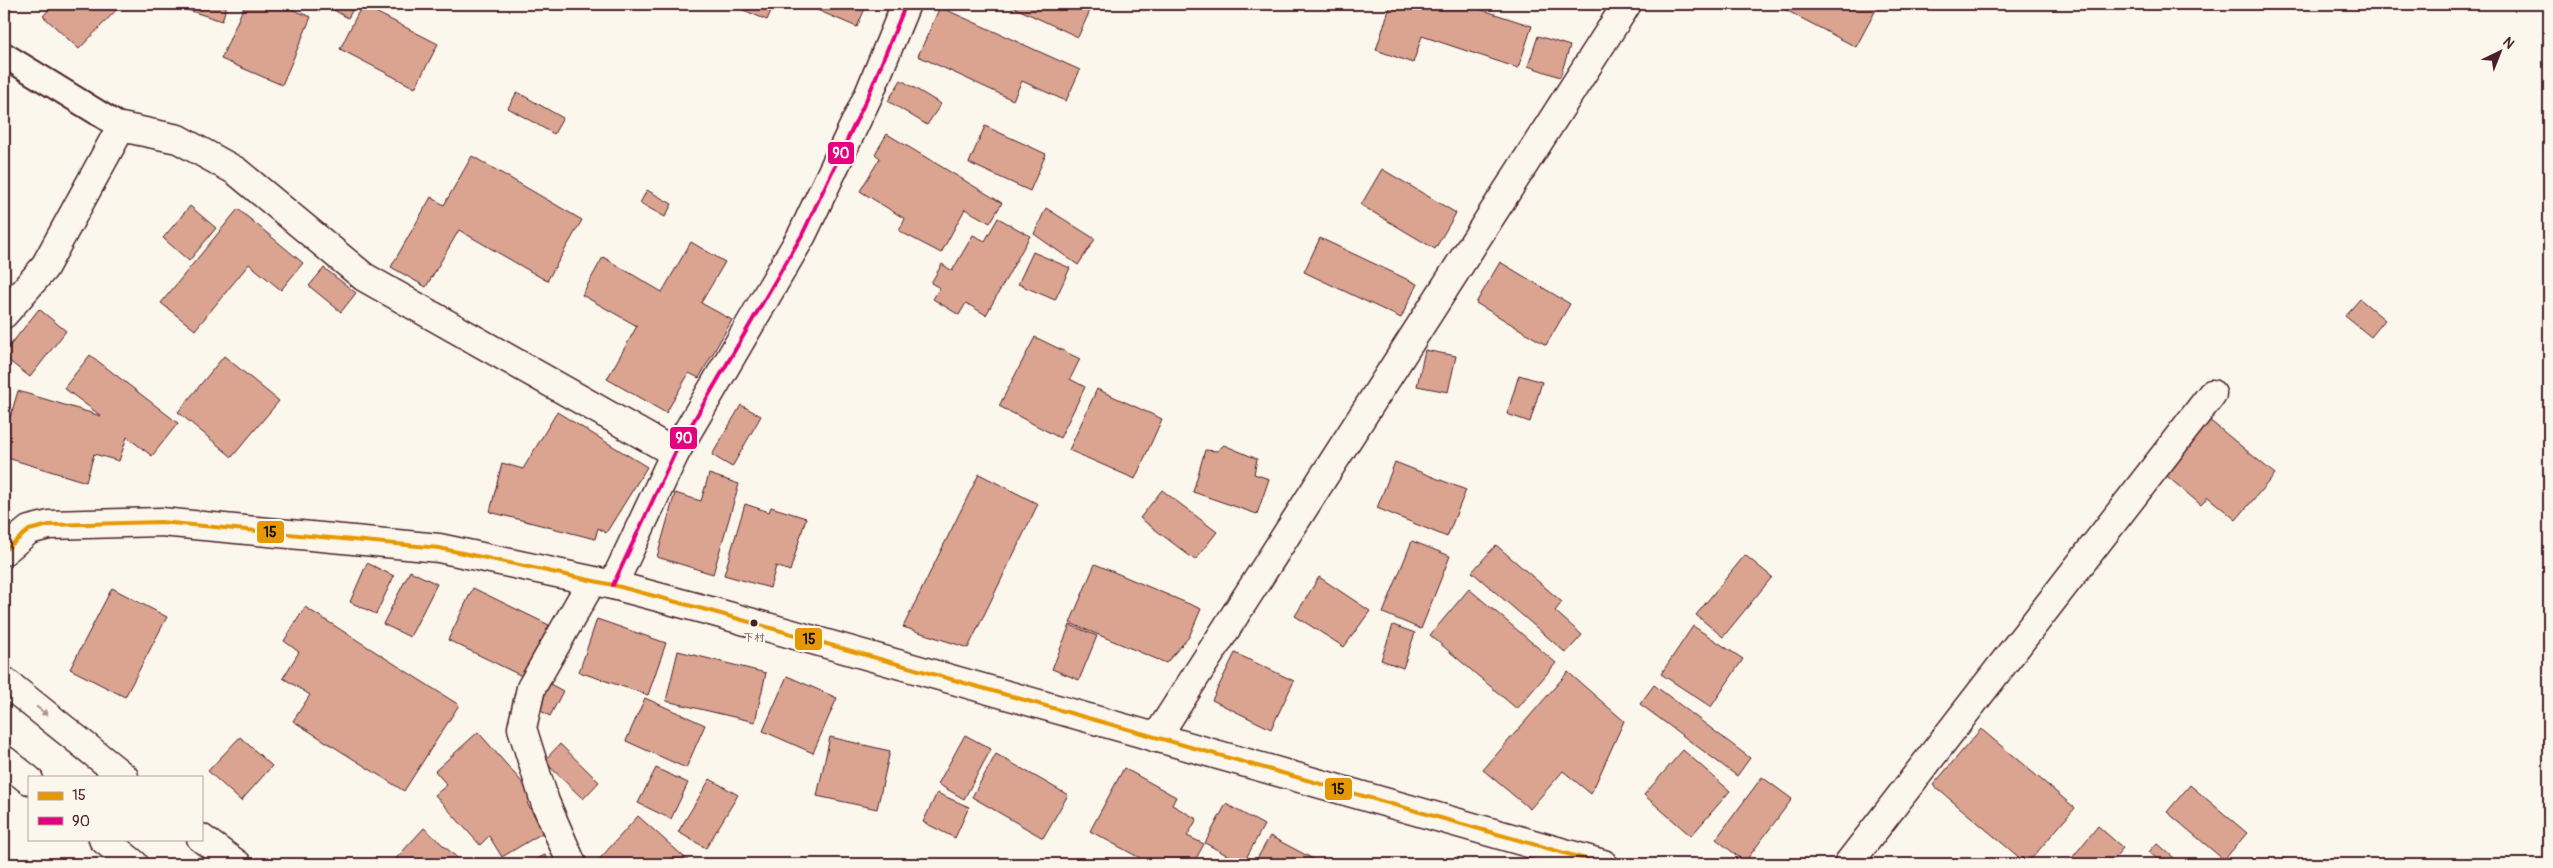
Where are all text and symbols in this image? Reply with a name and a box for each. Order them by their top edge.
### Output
north arrow [2476,28,2526,78]
text: N [2499,33,2518,52]
line badge: 90 [827,141,855,165]
text: 90 [833,145,850,162]
line badge: 90 [669,426,698,450]
text: 90 [676,430,693,447]
line badge: 15 [256,520,285,544]
text: 15 [263,524,277,541]
marker: 下村 [749,618,759,628]
line badge: 15 [794,627,823,651]
place label: 下村 [743,631,765,644]
text: 15 [802,631,816,648]
one-way arrow [35,706,48,717]
legend [28,776,202,840]
line badge: 15 [1324,777,1353,801]
text: 15 [1331,781,1345,798]
text: 15 [72,786,86,805]
text: 90 [72,812,90,831]

